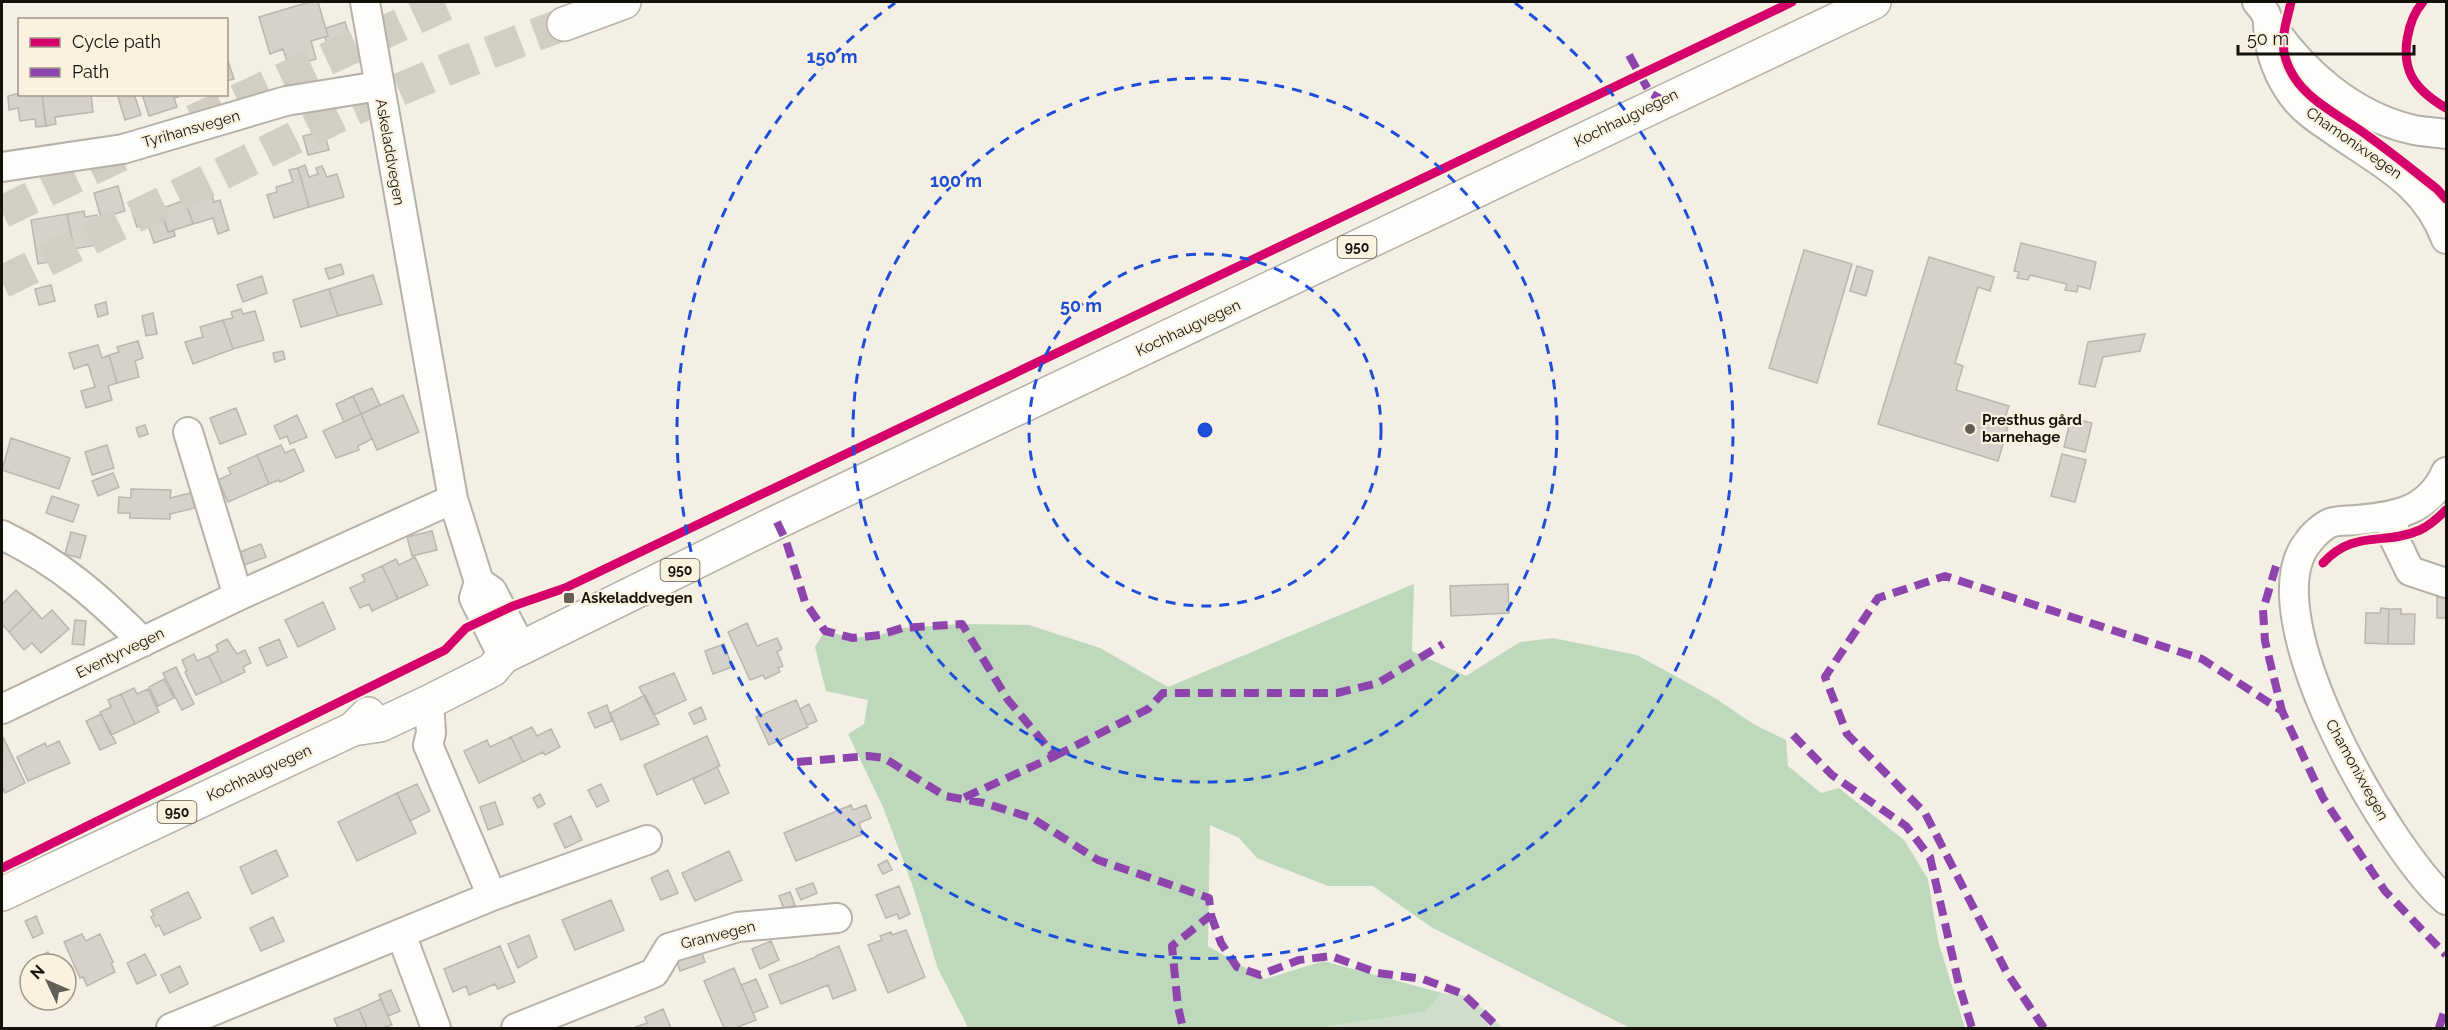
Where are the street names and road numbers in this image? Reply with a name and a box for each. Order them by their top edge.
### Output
street label: Kochhaugvegen [1571,85,1681,151]
street label: Askeladdvegen [372,97,408,207]
street label: Chamonixvegen [2303,103,2405,183]
street label: Tyrihansvegen [140,106,242,152]
road number: 950 [1338,236,1376,258]
street label: Kochhaugvegen [1133,296,1243,360]
road number: 950 [660,559,700,581]
street label: Eventyrvegen [73,624,167,682]
street label: Chamonixvegen [2322,716,2392,824]
street label: Kochhaugvegen [204,741,314,805]
road number: 950 [158,801,196,823]
street label: Granvegen [679,917,757,953]

